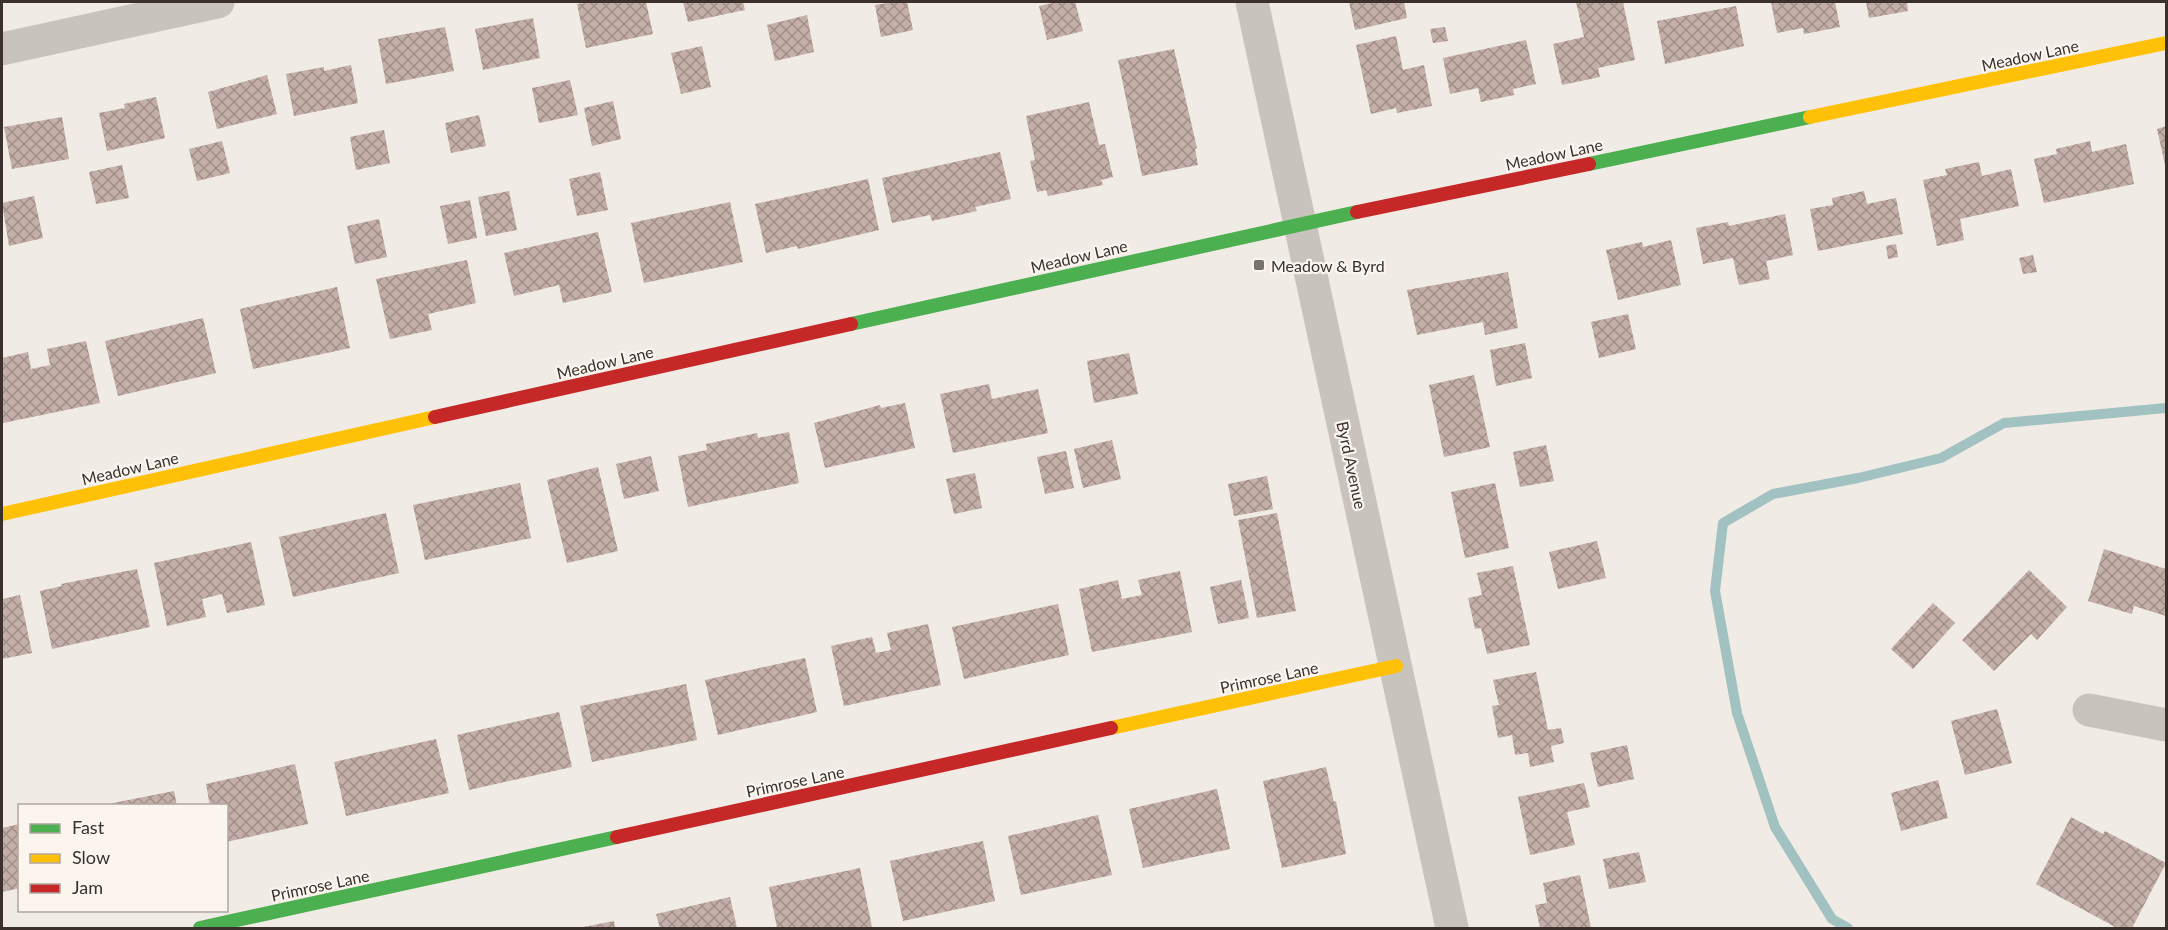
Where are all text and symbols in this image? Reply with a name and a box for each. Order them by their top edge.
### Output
street label: Meadow Lane [1980,35,2080,75]
street label: Meadow Lane [1504,134,1604,174]
street label: Meadow Lane [1029,236,1129,276]
place label: Meadow & Byrd [1271,256,1385,275]
marker: Meadow & Byrd [1252,258,1266,272]
street label: Meadow Lane [555,342,655,382]
street label: Byrd Avenue [1333,419,1371,511]
street label: Meadow Lane [80,448,180,488]
street label: Primrose Lane [1218,657,1320,697]
street label: Primrose Lane [744,761,846,801]
legend [18,804,228,912]
text: Fast [72,816,105,838]
text: Slow [72,846,110,868]
street label: Primrose Lane [269,865,371,905]
text: Jam [72,876,103,898]

